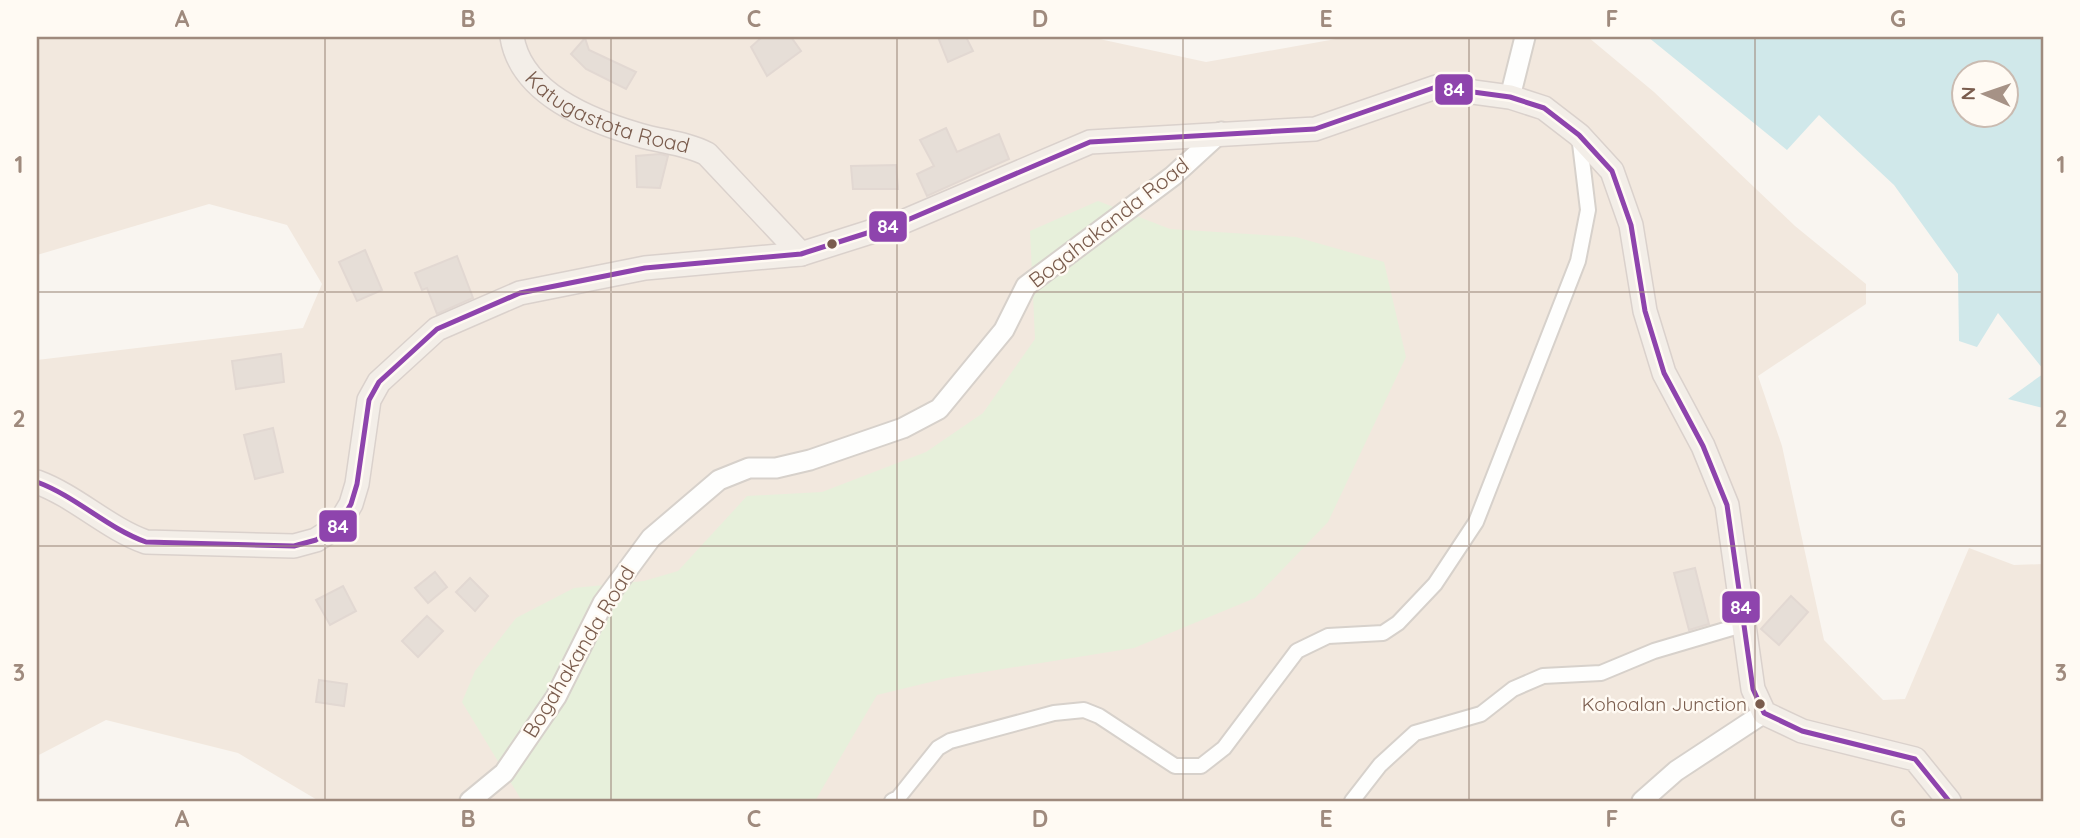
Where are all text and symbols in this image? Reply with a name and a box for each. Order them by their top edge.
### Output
text: A [175,4,190,33]
text: B [460,4,476,33]
text: C [747,4,761,33]
text: D [1032,4,1048,33]
text: E [1319,4,1333,33]
text: F [1606,4,1618,33]
text: G [1890,4,1906,33]
north arrow [1951,60,2021,130]
street label: Katugastota Road [520,65,693,158]
line badge: 84 [1434,73,1474,106]
text: 84 [1443,77,1465,101]
text: N [1956,86,1980,101]
text: 1 [15,150,23,179]
text: 1 [2057,150,2065,179]
street label: Bogahakanda Road [1023,152,1194,293]
line badge: 84 [868,210,908,243]
text: 84 [877,214,899,238]
unlabelled marker [825,237,839,251]
text: 2 [12,404,26,433]
text: 2 [2054,404,2068,433]
line badge: 84 [318,509,358,543]
text: 84 [327,514,349,538]
street label: Bogahakanda Road [517,561,640,742]
line badge: 84 [1721,590,1761,624]
text: 84 [1730,595,1752,619]
text: 3 [13,658,25,687]
text: 3 [2055,658,2067,687]
place label: Kohoalan Junction [1582,692,1747,716]
marker: Kohoalan Junction [1753,697,1767,711]
text: A [175,804,190,833]
text: B [460,804,476,833]
text: C [747,804,761,833]
text: D [1032,804,1048,833]
text: E [1319,804,1333,833]
text: F [1606,804,1618,833]
text: G [1890,804,1906,833]

